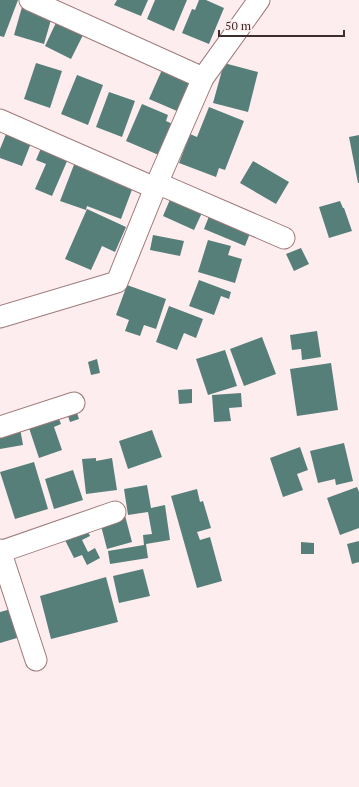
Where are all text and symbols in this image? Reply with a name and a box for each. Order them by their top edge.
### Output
scale bar [219,12,344,38]
text: 50 m [225,18,252,33]

